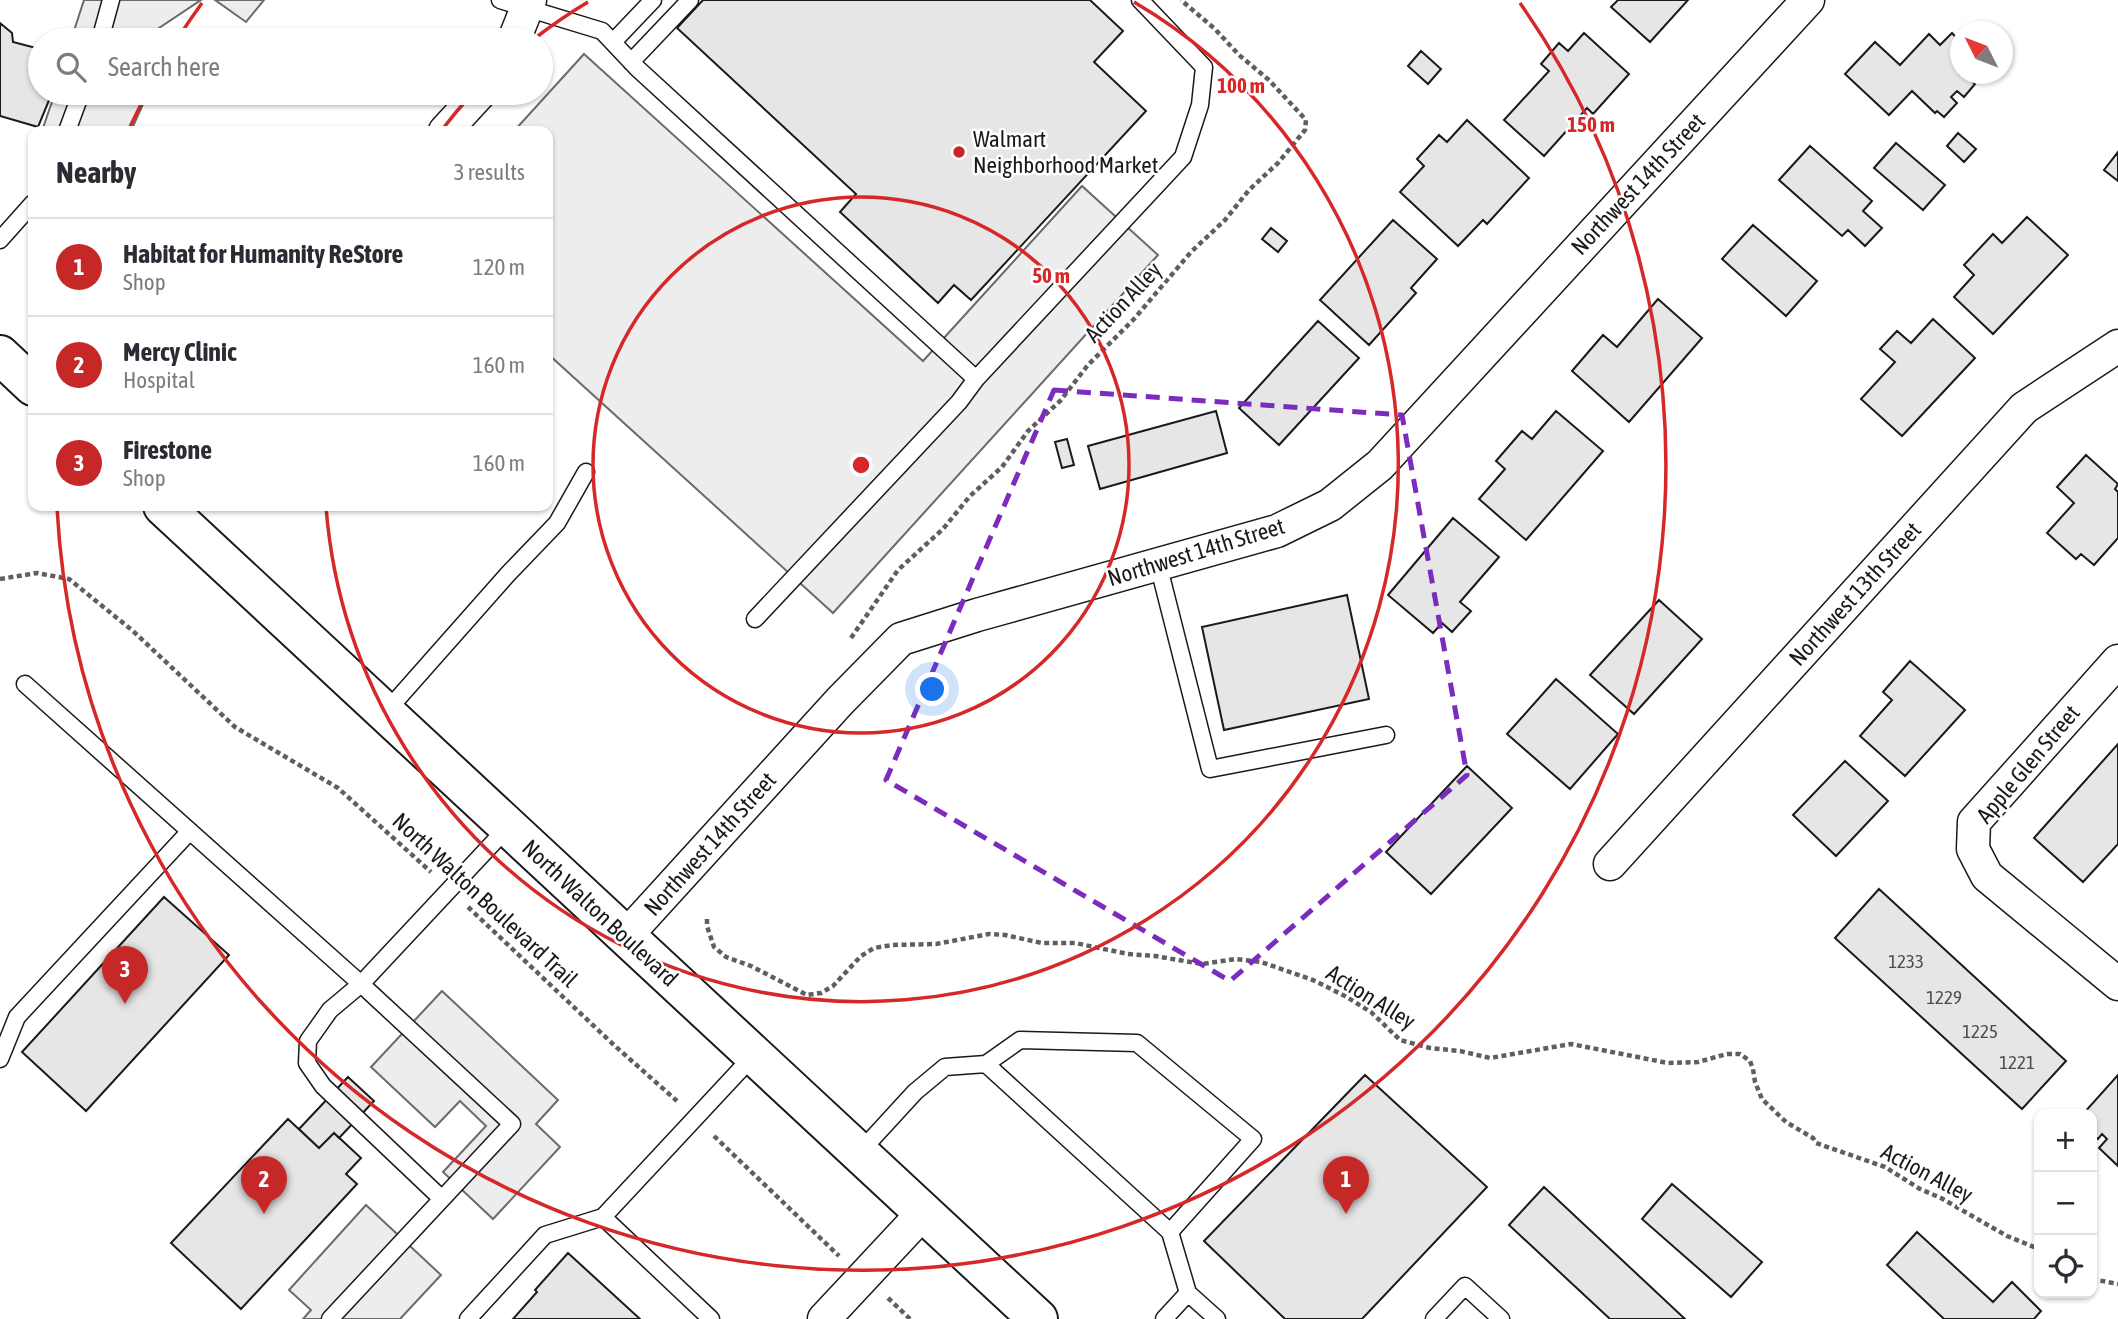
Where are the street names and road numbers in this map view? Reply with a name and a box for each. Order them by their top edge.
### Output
street label: Northwest 14th Street [1566,108,1710,260]
street label: Action Alley [1079,257,1167,347]
street label: Northwest 14th Street [1104,513,1288,591]
street label: Northwest 13th Street [1784,517,1926,671]
street label: Apple Glen Street [1971,700,2085,828]
street label: Northwest 14th Street [639,767,781,921]
street label: North Walton Boulevard Trail [387,808,583,992]
street label: North Walton Boulevard [517,834,683,992]
street label: Action Alley [1322,960,1420,1034]
street label: Action Alley [1877,1138,1977,1208]

